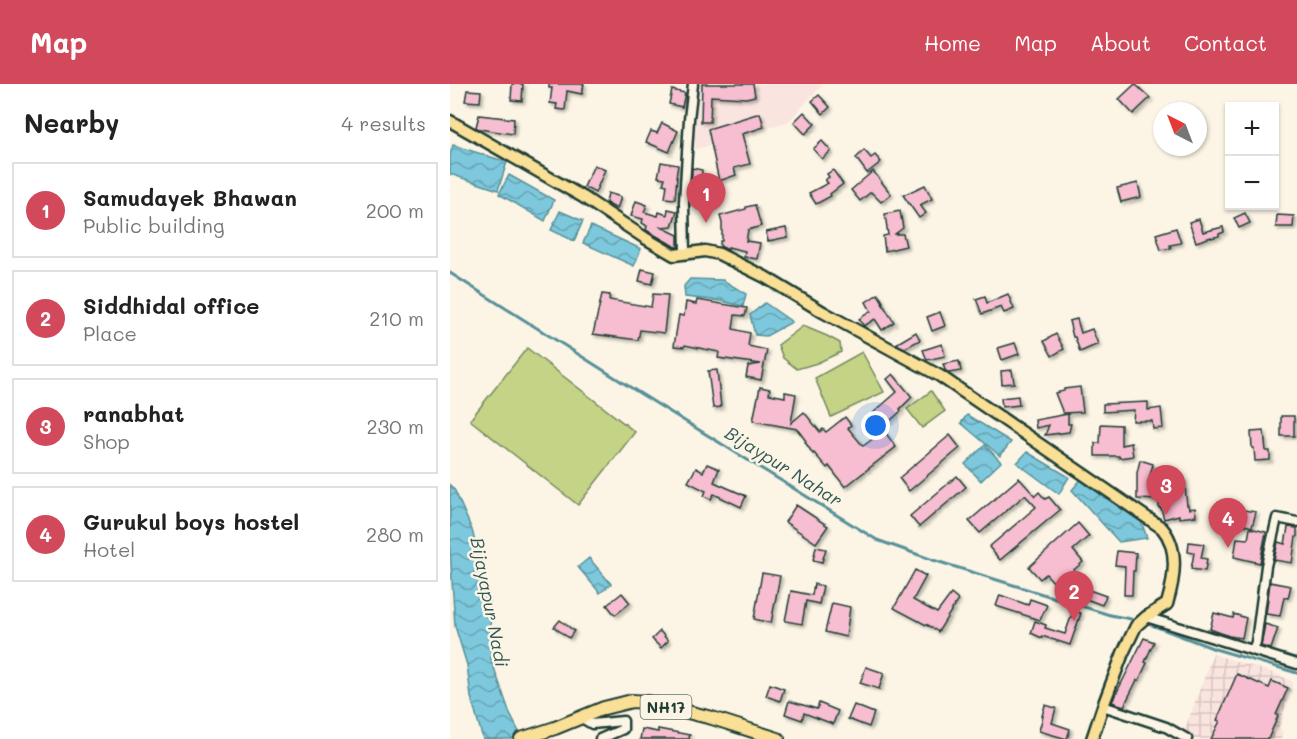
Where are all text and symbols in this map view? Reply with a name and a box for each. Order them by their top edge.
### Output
text: Map [30,24,87,60]
text: Home [924,29,981,56]
text: Map [1014,29,1057,56]
text: About [1090,29,1151,56]
text: Contact [1184,29,1267,56]
north arrow [1153,102,1207,156]
map controls [1225,102,1279,210]
button: + [1225,102,1279,156]
text: Nearby [24,106,119,140]
text: 4 results [341,110,426,136]
button: − [1225,156,1279,210]
pin: 1 [686,174,726,223]
text: Samudayek Bhawan [83,183,297,212]
text: 1 [41,197,50,223]
text: 200 m [366,197,424,223]
text: Public building [83,212,225,238]
text: Siddhidal office [83,291,259,320]
text: 2 [40,305,51,331]
text: 210 m [369,305,424,331]
text: Place [83,320,137,346]
text: ranabhat [83,399,184,428]
your location [861,411,890,440]
text: 3 [40,413,52,439]
text: 230 m [366,413,424,439]
water label: Bijaypur Nahar [721,420,847,512]
text: Shop [83,428,130,454]
pin: 3 [1146,466,1186,515]
pin: 4 [1208,498,1248,548]
text: Gurukul boys hostel [83,507,299,536]
text: 4 [39,521,52,547]
text: 280 m [366,521,424,547]
water label: Bijayapur Nadi [466,535,514,669]
text: Hotel [83,536,135,562]
pin: 2 [1054,572,1094,621]
road number: NH17 [640,695,692,719]

